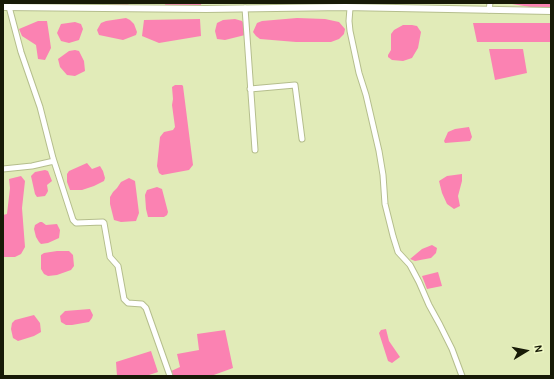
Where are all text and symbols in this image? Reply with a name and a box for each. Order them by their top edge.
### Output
north arrow [506,331,546,371]
text: N [531,344,545,354]

